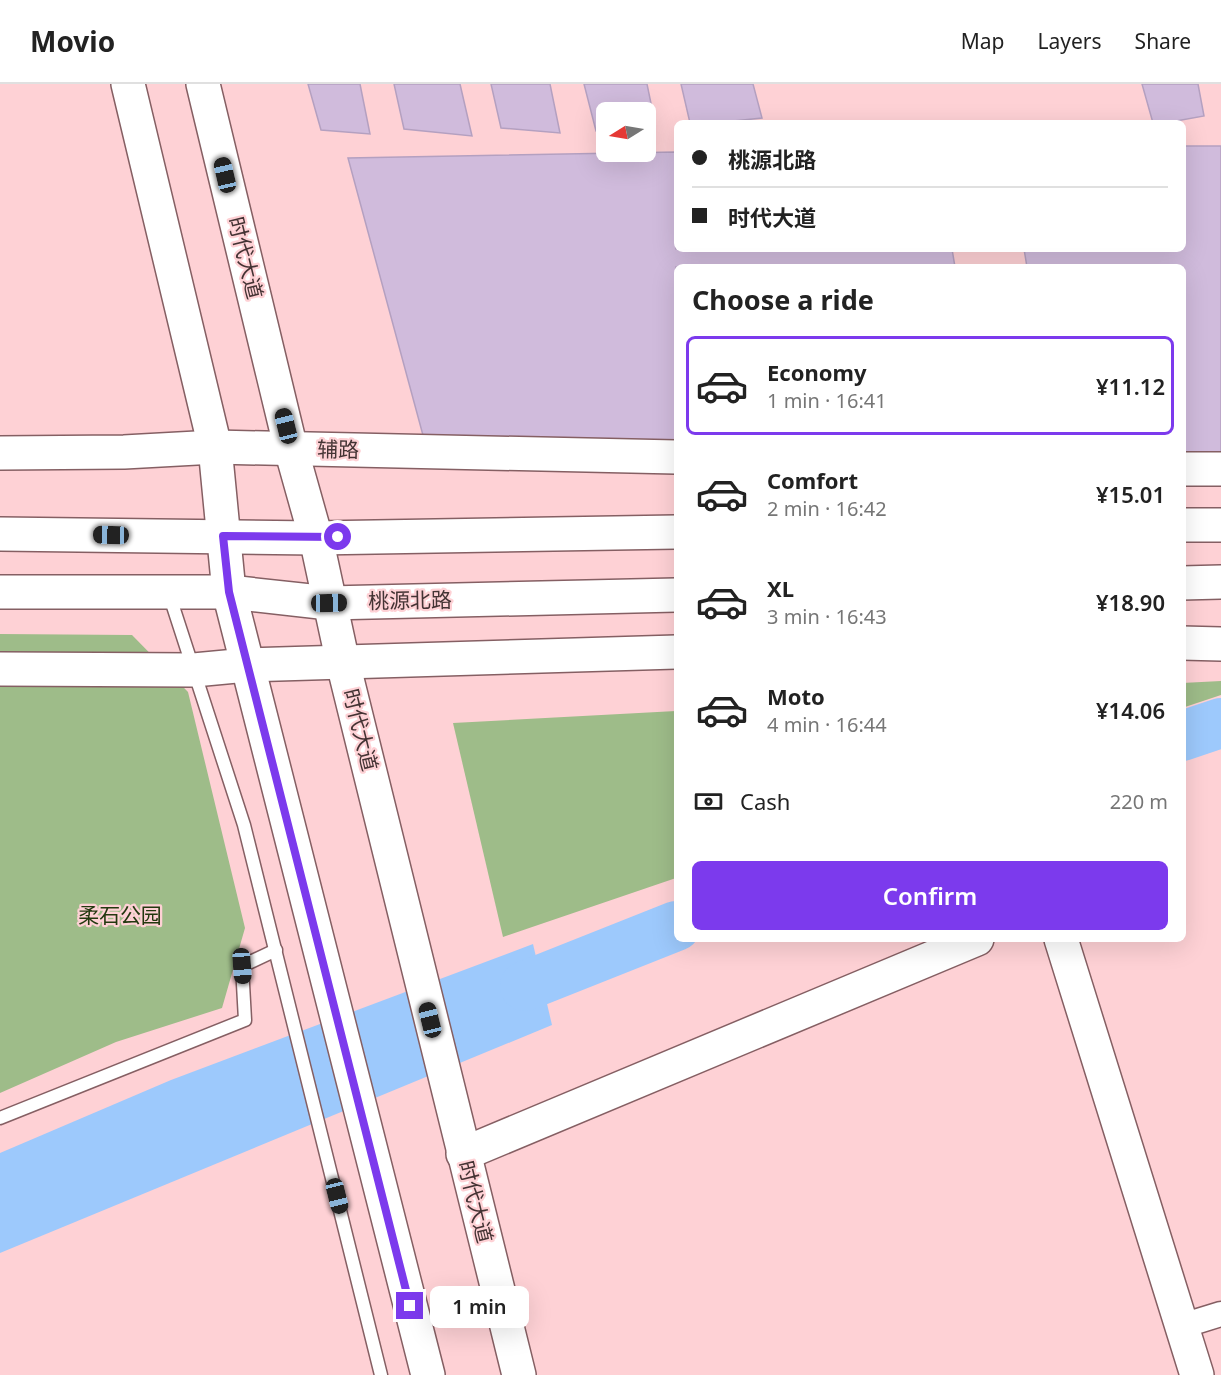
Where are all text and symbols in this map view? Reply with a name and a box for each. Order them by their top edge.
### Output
text: Movio [30,22,115,60]
text: Map [961,27,1005,55]
text: Layers [1038,27,1102,55]
text: Share [1135,27,1191,55]
north arrow [596,102,656,162]
map controls [596,102,656,162]
text: 桃源北路 [728,144,816,174]
car [212,155,238,195]
text: 时代大道 [728,202,816,232]
street label: 时代大道 [222,214,270,302]
text: Choose a ride [692,281,874,318]
text: Economy [767,357,866,387]
icon: car [695,359,749,413]
text: ¥11.12 [1096,371,1165,401]
text: 1 min · 16:41 [767,387,887,414]
car [273,406,299,446]
street label: 辅路 [317,435,359,463]
text: Comfort [767,465,858,495]
icon: car [695,467,749,521]
text: ¥15.01 [1096,479,1165,509]
text: 2 min · 16:42 [767,495,887,522]
route start [324,523,351,550]
car [93,526,129,544]
text: XL [767,573,794,603]
icon: car [695,575,749,629]
street label: 桃源北路 [368,585,452,615]
text: ¥18.90 [1096,587,1165,617]
car [311,594,347,612]
text: 3 min · 16:43 [767,603,887,630]
text: Moto [767,681,825,711]
icon: car [695,683,749,737]
street label: 时代大道 [337,686,385,774]
text: ¥14.06 [1096,695,1165,725]
text: 4 min · 16:44 [767,711,887,738]
icon: cash [692,785,725,818]
text: Cash [740,786,790,816]
text: 220 m [1110,788,1168,815]
button: Confirm [692,861,1168,930]
park label: 柔石公园 [78,901,162,929]
car [232,947,252,985]
car [417,1000,443,1040]
street label: 时代大道 [452,1158,500,1246]
car [324,1176,350,1216]
callout: 1 min [431,1285,530,1327]
route end [396,1292,423,1319]
text: 1 min [452,1293,507,1320]

